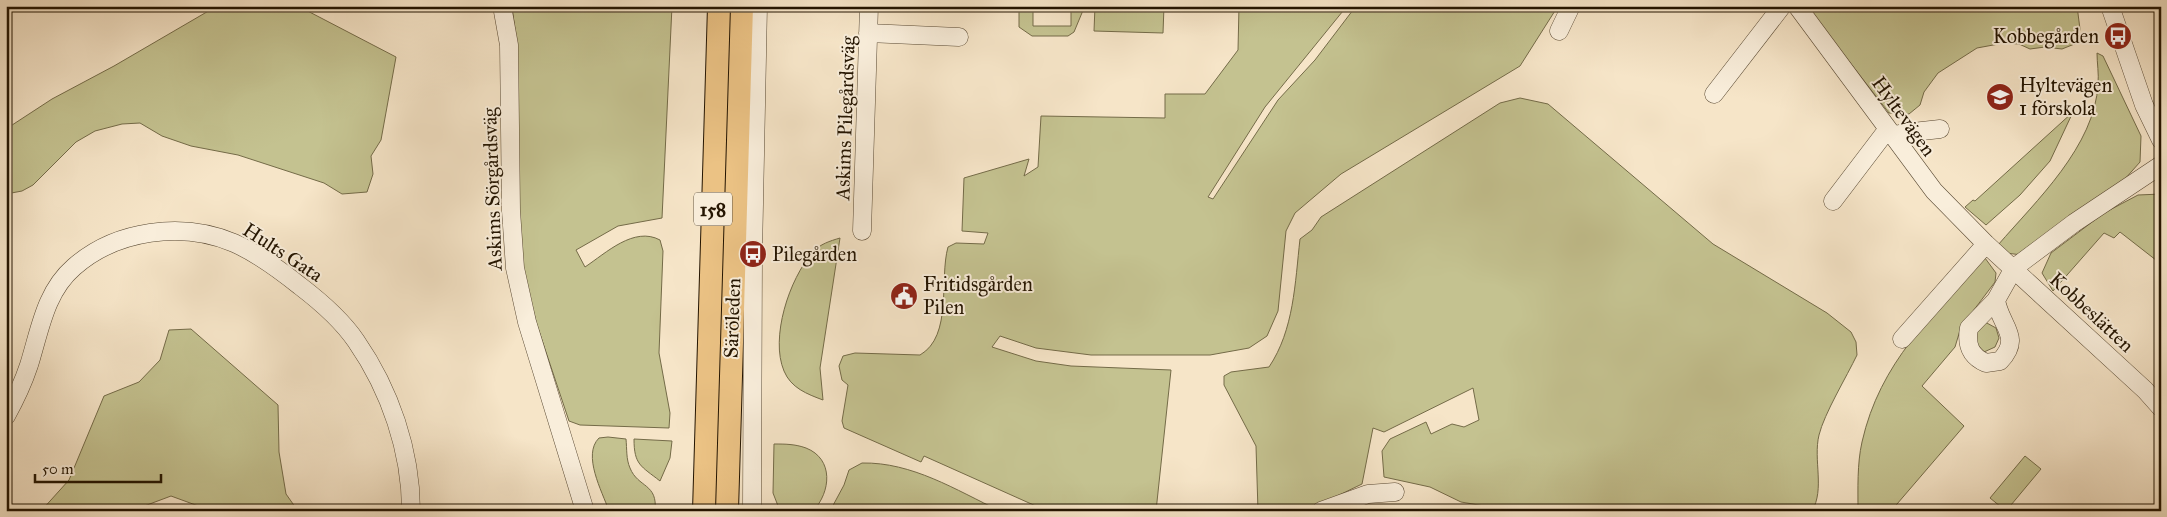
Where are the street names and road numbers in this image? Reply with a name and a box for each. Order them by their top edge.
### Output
street label: Askims Pilegårdsväg [830,35,861,202]
street label: Hyltevägen [1866,71,1941,162]
street label: Askims Sörgårdsväg [477,106,508,272]
road number: 158 [694,192,732,225]
street label: Hults Gata [239,217,328,287]
street label: Kobbeslätten [2045,267,2139,357]
street label: Säröleden [719,277,745,359]

